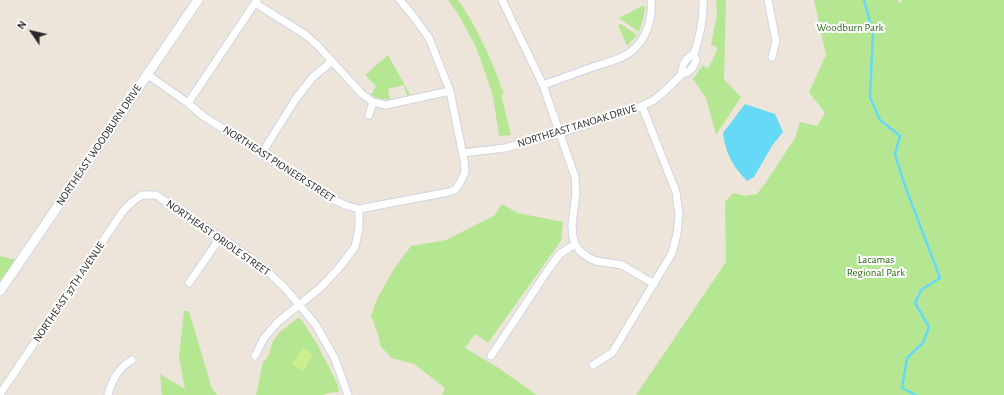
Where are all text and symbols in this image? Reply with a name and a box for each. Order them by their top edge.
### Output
north arrow [12,12,52,52]
text: N [15,19,28,31]
park label: Woodburn Park [816,21,884,35]
street label: NORTHEAST WOODBURN DRIVE [53,82,145,208]
street label: NORTHEAST TANOAK DRIVE [516,102,638,150]
street label: NORTHEAST PIONEER STREET [221,123,337,205]
street label: NORTHEAST ORIOLE STREET [163,197,273,279]
street label: NORTHEAST 37TH AVENUE [31,239,107,345]
park label: Lacamas Regional Park [847,253,905,279]

